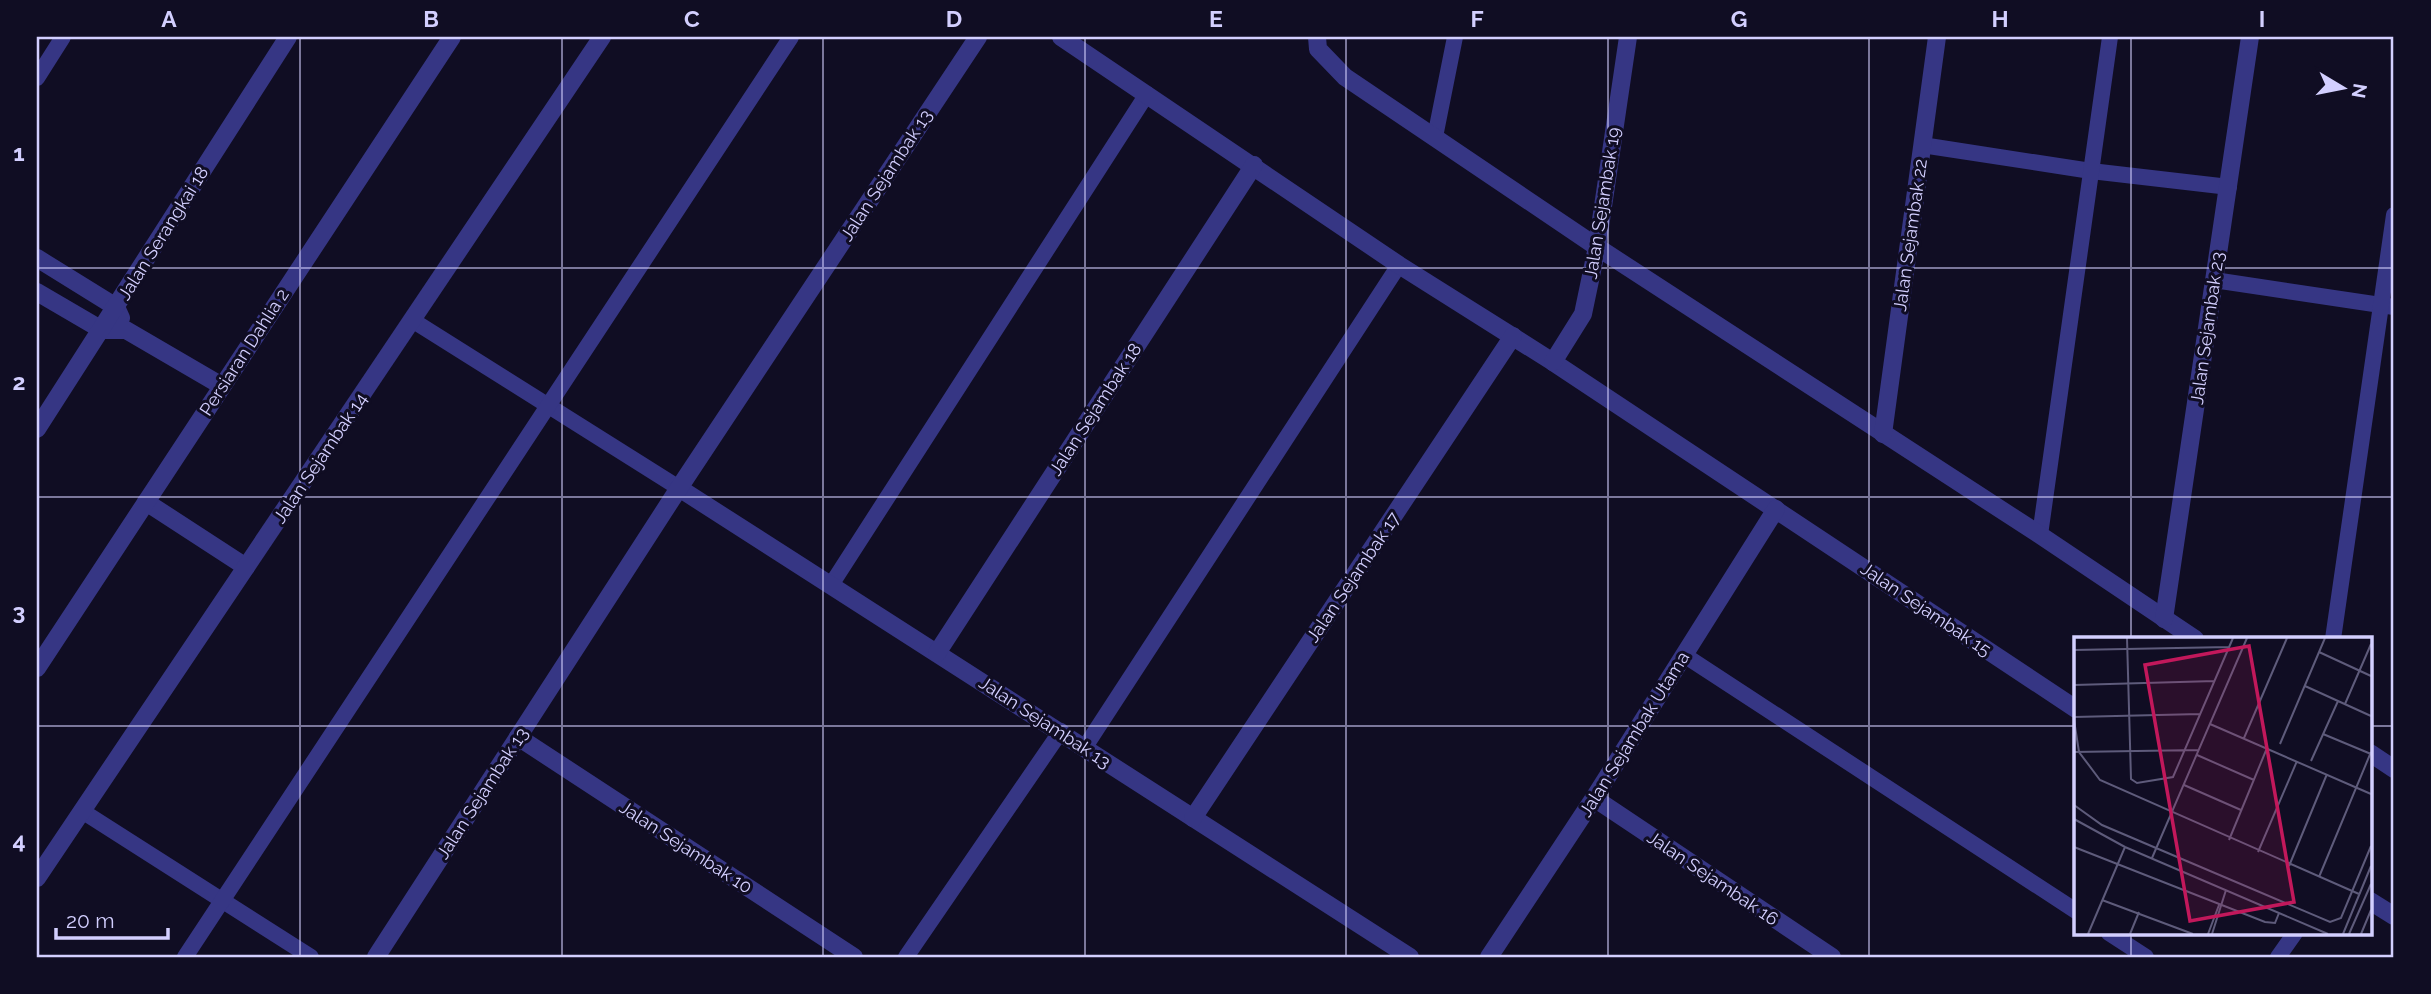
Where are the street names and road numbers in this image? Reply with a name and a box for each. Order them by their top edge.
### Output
street label: Jalan Sejambak 13 [836,105,936,245]
street label: Jalan Sejambak 19 [1580,126,1624,280]
street label: Jalan Sejambak 22 [1889,157,1931,313]
street label: Jalan Serangkai 18 [113,162,213,304]
street label: Jalan Sejambak 23 [2186,250,2228,406]
street label: Persiaran Dahlia 2 [195,285,293,419]
street label: Jalan Sejambak 18 [1044,339,1146,479]
street label: Jalan Sejambak 14 [269,389,371,527]
street label: Jalan Sejambak 17 [1302,508,1404,646]
street label: Jalan Sejambak 15 [1857,558,1995,660]
street label: Jalan Sejambak Utama [1575,648,1693,820]
street label: Jalan Sejambak 13 [975,672,1115,772]
street label: Jalan Sejambak 13 [432,723,532,863]
street label: Jalan Sejambak 10 [616,796,756,898]
street label: Jalan Sejambak 16 [1643,826,1783,930]

